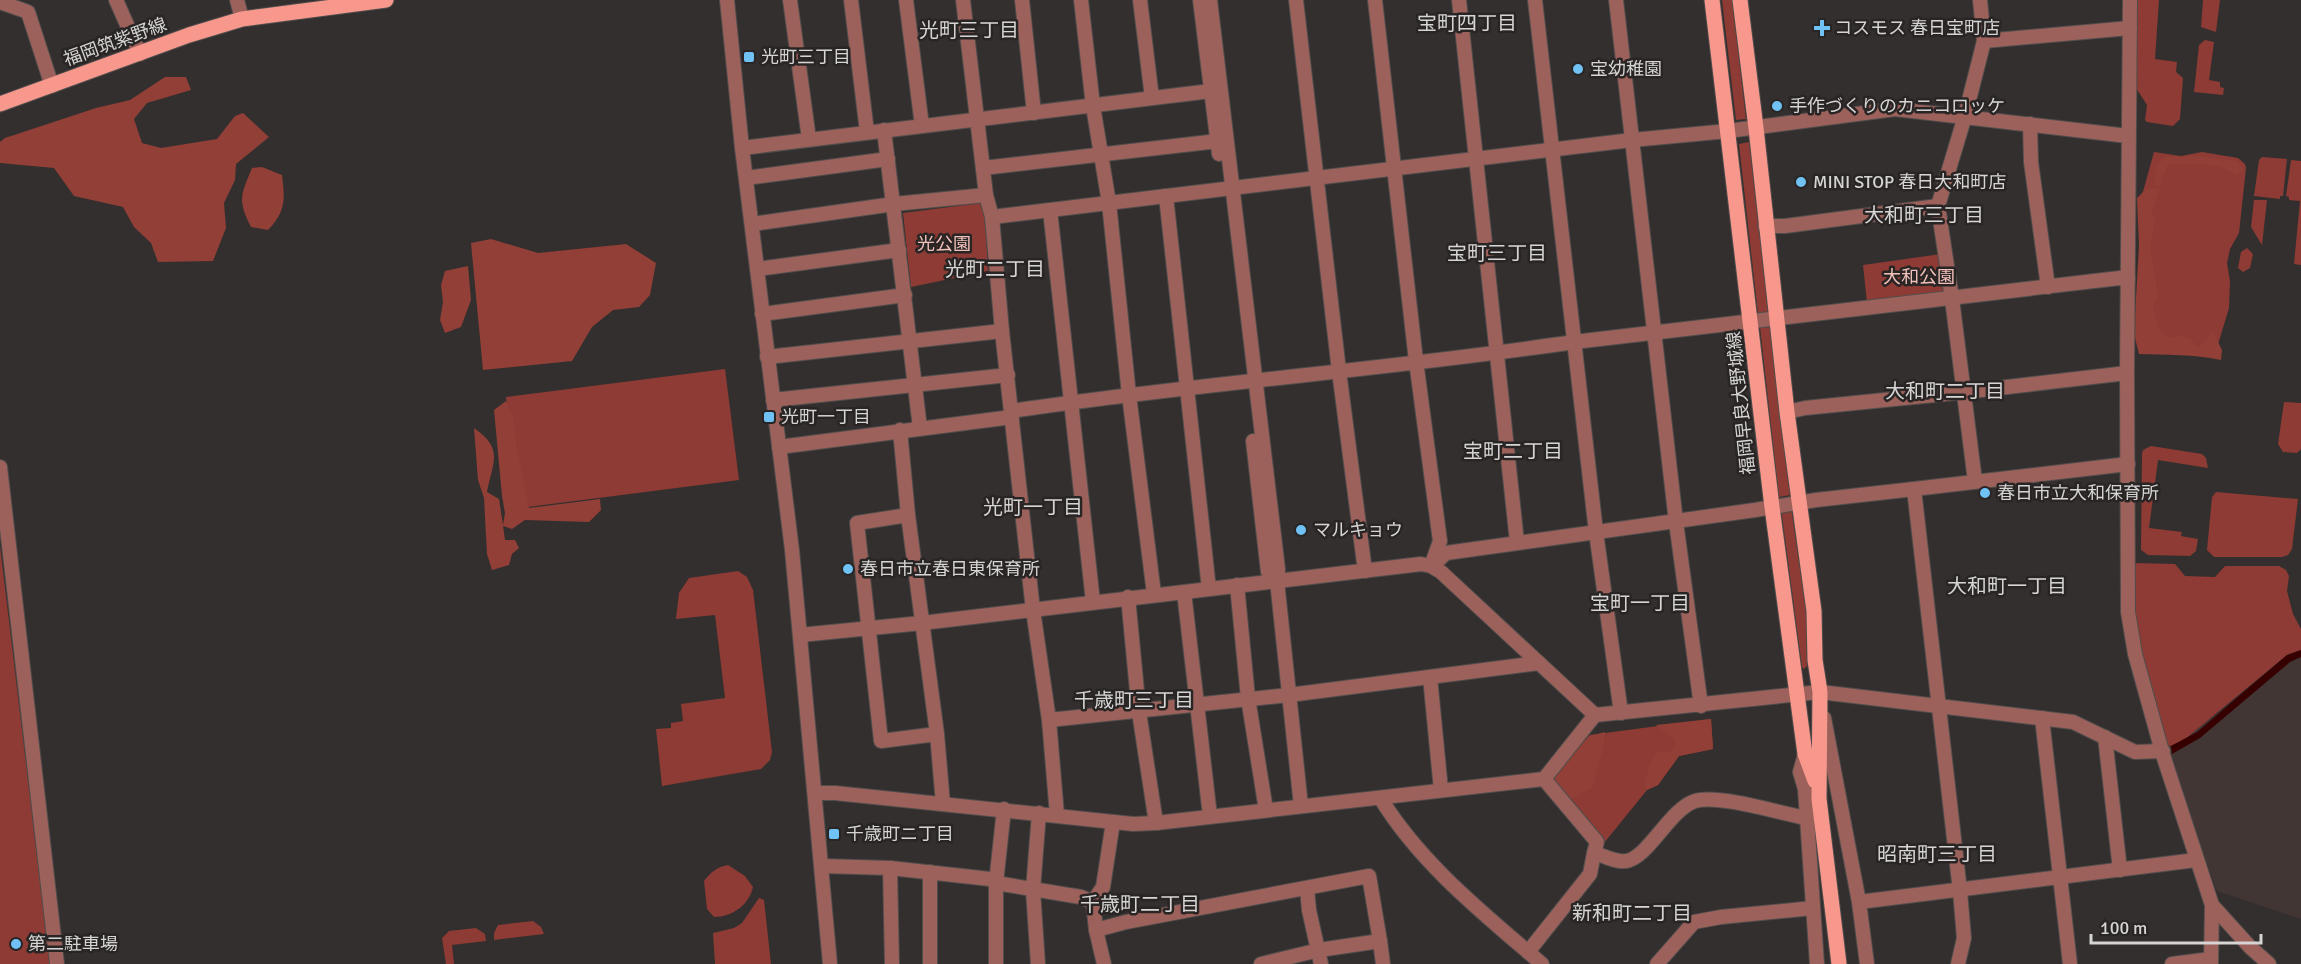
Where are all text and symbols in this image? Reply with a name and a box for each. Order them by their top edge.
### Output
district label: 宝町四丁目 [1417,11,1517,36]
street label: 福岡筑紫野線 [60,13,170,71]
place label: コスモス 春日宝町店 [1834,17,2000,39]
district label: 光町三丁目 [919,18,1019,43]
marker: コスモス 春日宝町店 [1815,21,1829,35]
place label: 光町三丁目 [761,46,851,68]
marker: 光町三丁目 [742,50,756,64]
place label: 宝幼稚園 [1590,58,1662,80]
marker: 宝幼稚園 [1571,62,1585,76]
place label: 手作づくりのカニコロッケ [1789,95,2005,117]
marker: 手作づくりのカニコロッケ [1770,99,1784,113]
place label: MINI STOP 春日大和町店 [1813,171,2006,193]
marker: MINI STOP 春日大和町店 [1794,175,1808,189]
district label: 大和町三丁目 [1864,203,1984,228]
park label: 光公園 [917,233,971,255]
district label: 宝町三丁目 [1447,241,1547,266]
district label: 光町二丁目 [945,257,1045,282]
park label: 大和公園 [1883,266,1955,288]
street label: 福岡早良大野城線 [1723,330,1759,476]
district label: 大和町二丁目 [1885,379,2005,404]
place label: 光町一丁目 [781,406,871,428]
marker: 光町一丁目 [762,410,776,424]
district label: 宝町二丁目 [1463,439,1563,464]
place label: 春日市立大和保育所 [1997,482,2159,504]
marker: 春日市立大和保育所 [1978,486,1992,500]
district label: 光町一丁目 [983,495,1083,520]
place label: マルキョウ [1313,519,1403,541]
marker: マルキョウ [1294,523,1308,537]
place label: 春日市立春日東保育所 [860,558,1040,580]
marker: 春日市立春日東保育所 [841,562,855,576]
district label: 大和町一丁目 [1947,574,2067,599]
district label: 宝町一丁目 [1590,591,1690,616]
district label: 千歳町三丁目 [1074,688,1194,713]
place label: 千歳町ニ丁目 [846,823,954,845]
marker: 千歳町ニ丁目 [827,827,841,841]
district label: 昭南町三丁目 [1877,842,1997,867]
district label: 千歳町二丁目 [1080,892,1200,917]
district label: 新和町二丁目 [1572,901,1692,926]
scale bar [2091,907,2260,945]
text: 100 m [2100,917,2147,939]
place label: 第二駐車場 [28,933,118,955]
marker: 第二駐車場 [9,937,23,951]

